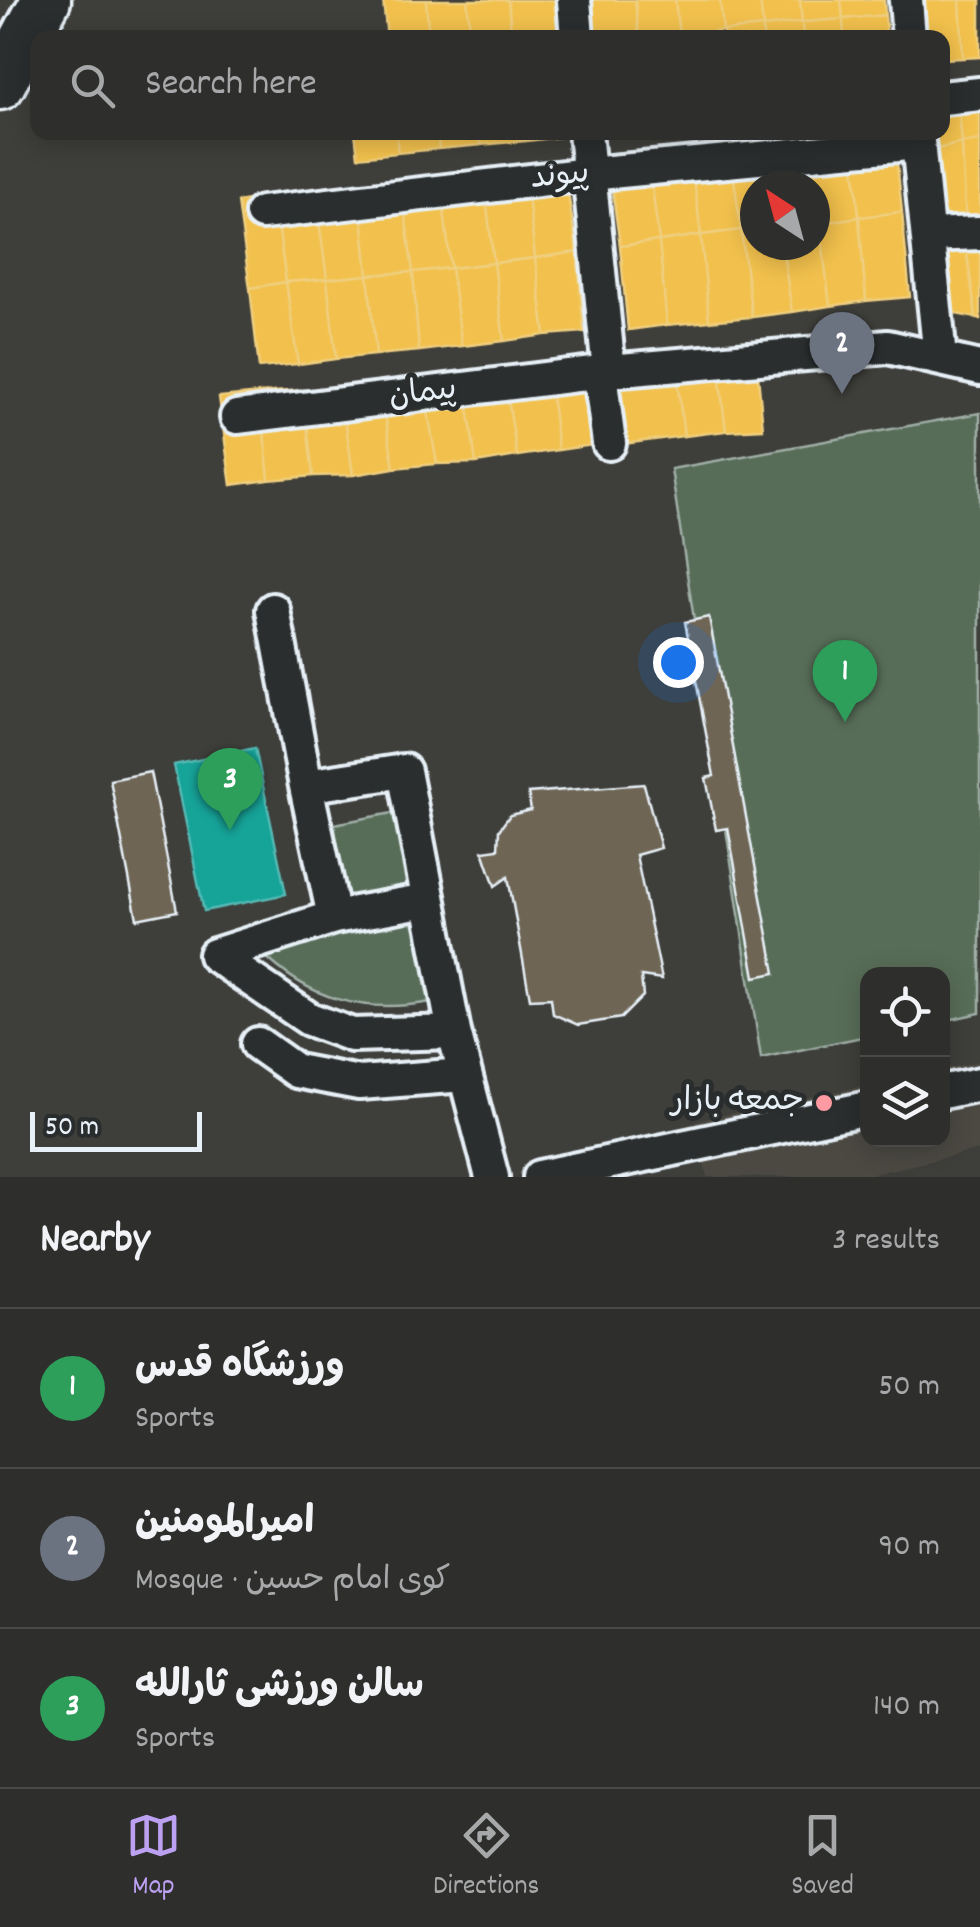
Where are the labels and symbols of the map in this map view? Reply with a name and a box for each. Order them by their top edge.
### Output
street label: پیوند [528,152,592,204]
north arrow [740,170,830,260]
pin: 2 [810,312,874,394]
street label: پیمان [386,368,460,422]
your location [653,637,704,688]
pin: 1 [812,640,878,722]
pin: 3 [198,748,262,830]
place label: جمعه بازار [668,1080,804,1126]
marker: جمعه بازار [813,1092,835,1114]
scale bar [30,1107,202,1152]

